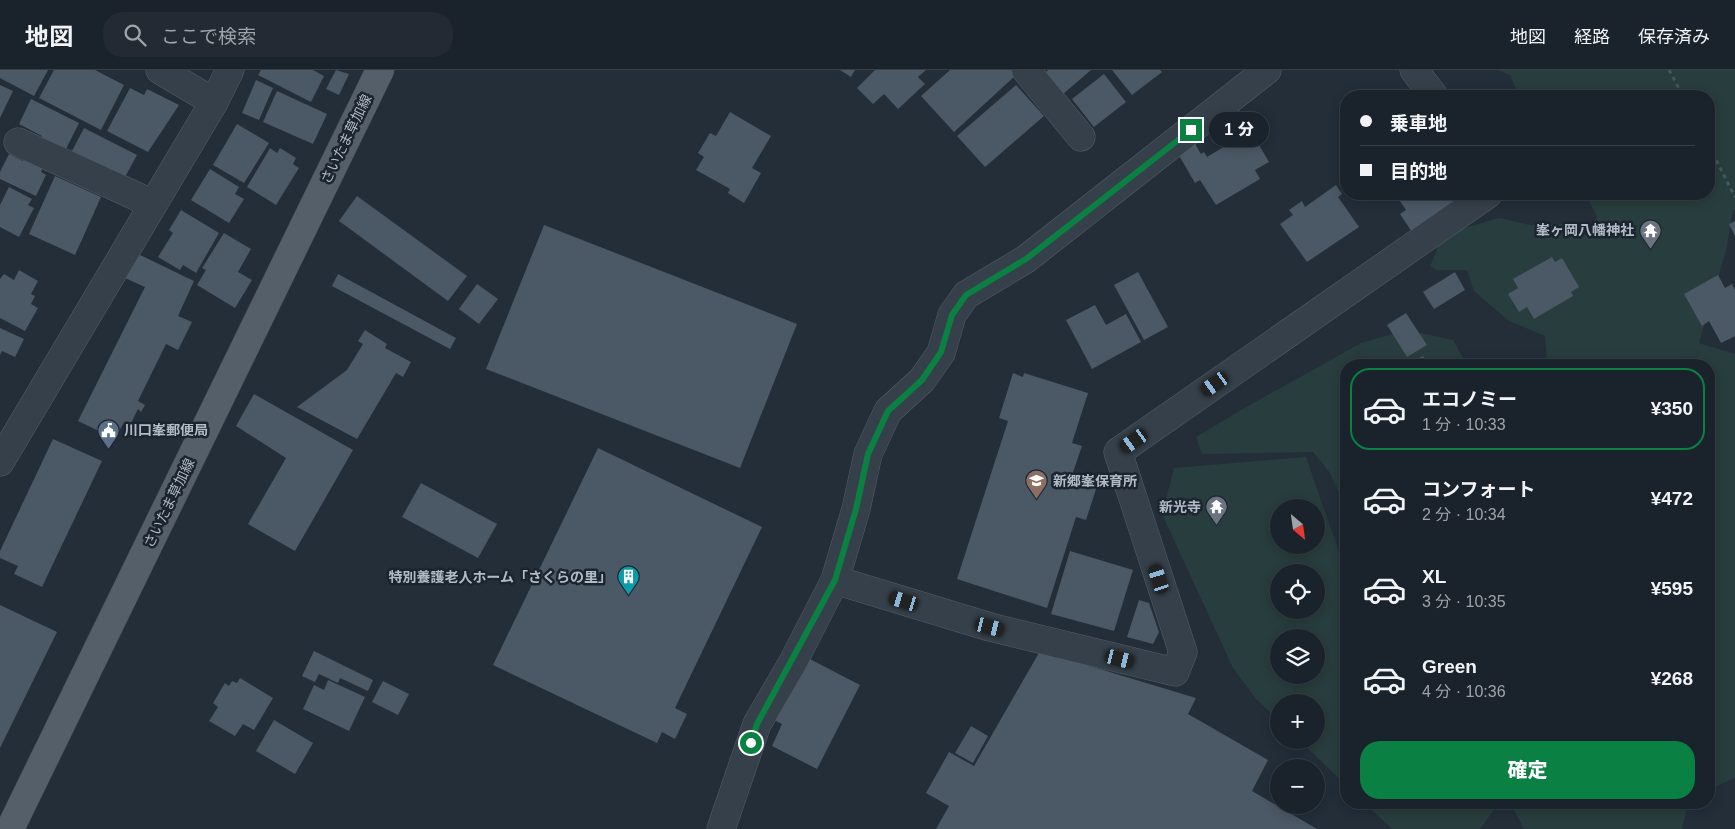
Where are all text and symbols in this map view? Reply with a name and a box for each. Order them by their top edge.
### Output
search box [103,12,453,57]
icon: search [121,21,149,49]
text: 地図 [25,23,73,50]
text: ここで検索 [161,26,256,47]
text: 地図 [1510,27,1546,47]
text: 経路 [1574,27,1610,47]
text: 保存済み [1638,27,1710,47]
street label: さいたま草加線 [317,92,375,186]
callout: 1 分 [1208,112,1268,148]
text: 乗車地 [1390,113,1447,134]
route end [1180,119,1202,141]
text: 1 分 [1224,121,1254,138]
text: 目的地 [1390,161,1447,182]
temple icon: 峯ヶ岡八幡神社 [1638,218,1662,249]
place label: 峯ヶ岡八幡神社 [1536,222,1634,238]
car [1198,369,1231,399]
icon: car [1362,387,1407,432]
text: エコノミー [1422,389,1517,410]
text: ¥350 [1651,398,1693,419]
text: 1 分 · 10:33 [1422,416,1506,433]
public building icon: 川口峯郵便局 [96,418,120,449]
place label: 川口峯郵便局 [124,422,208,438]
car [1117,426,1150,456]
street label: さいたま草加線 [140,456,198,550]
school or university icon: 新郷峯保育所 [1025,469,1049,500]
place label: 新郷峯保育所 [1053,473,1137,489]
icon: car [1362,477,1407,522]
text: コンフォート [1422,479,1535,500]
text: ¥472 [1651,488,1693,509]
temple icon: 新光寺 [1205,495,1229,526]
place label: 新光寺 [1159,499,1201,515]
north arrow [1270,499,1325,554]
map controls [1270,499,1325,814]
text: 2 分 · 10:34 [1422,506,1506,523]
car [1147,562,1170,596]
button: locate [1270,564,1325,619]
building icon: 特別養護老人ホーム「さくらの里」 [616,565,640,596]
text: XL [1422,566,1446,587]
icon: car [1362,567,1407,612]
place label: 特別養護老人ホーム「さくらの里」 [388,569,612,585]
text: ¥595 [1651,578,1693,599]
car [887,589,920,613]
text: 3 分 · 10:35 [1422,593,1506,610]
car [973,616,1006,638]
button: layers [1270,629,1325,684]
car [1103,648,1136,670]
text: Green [1422,656,1477,677]
icon: car [1362,657,1407,702]
text: ¥268 [1651,668,1693,689]
text: 4 分 · 10:36 [1422,683,1506,700]
button: + [1270,694,1325,749]
route start [740,732,762,754]
button: 確定 [1360,741,1695,799]
button: − [1270,759,1325,814]

